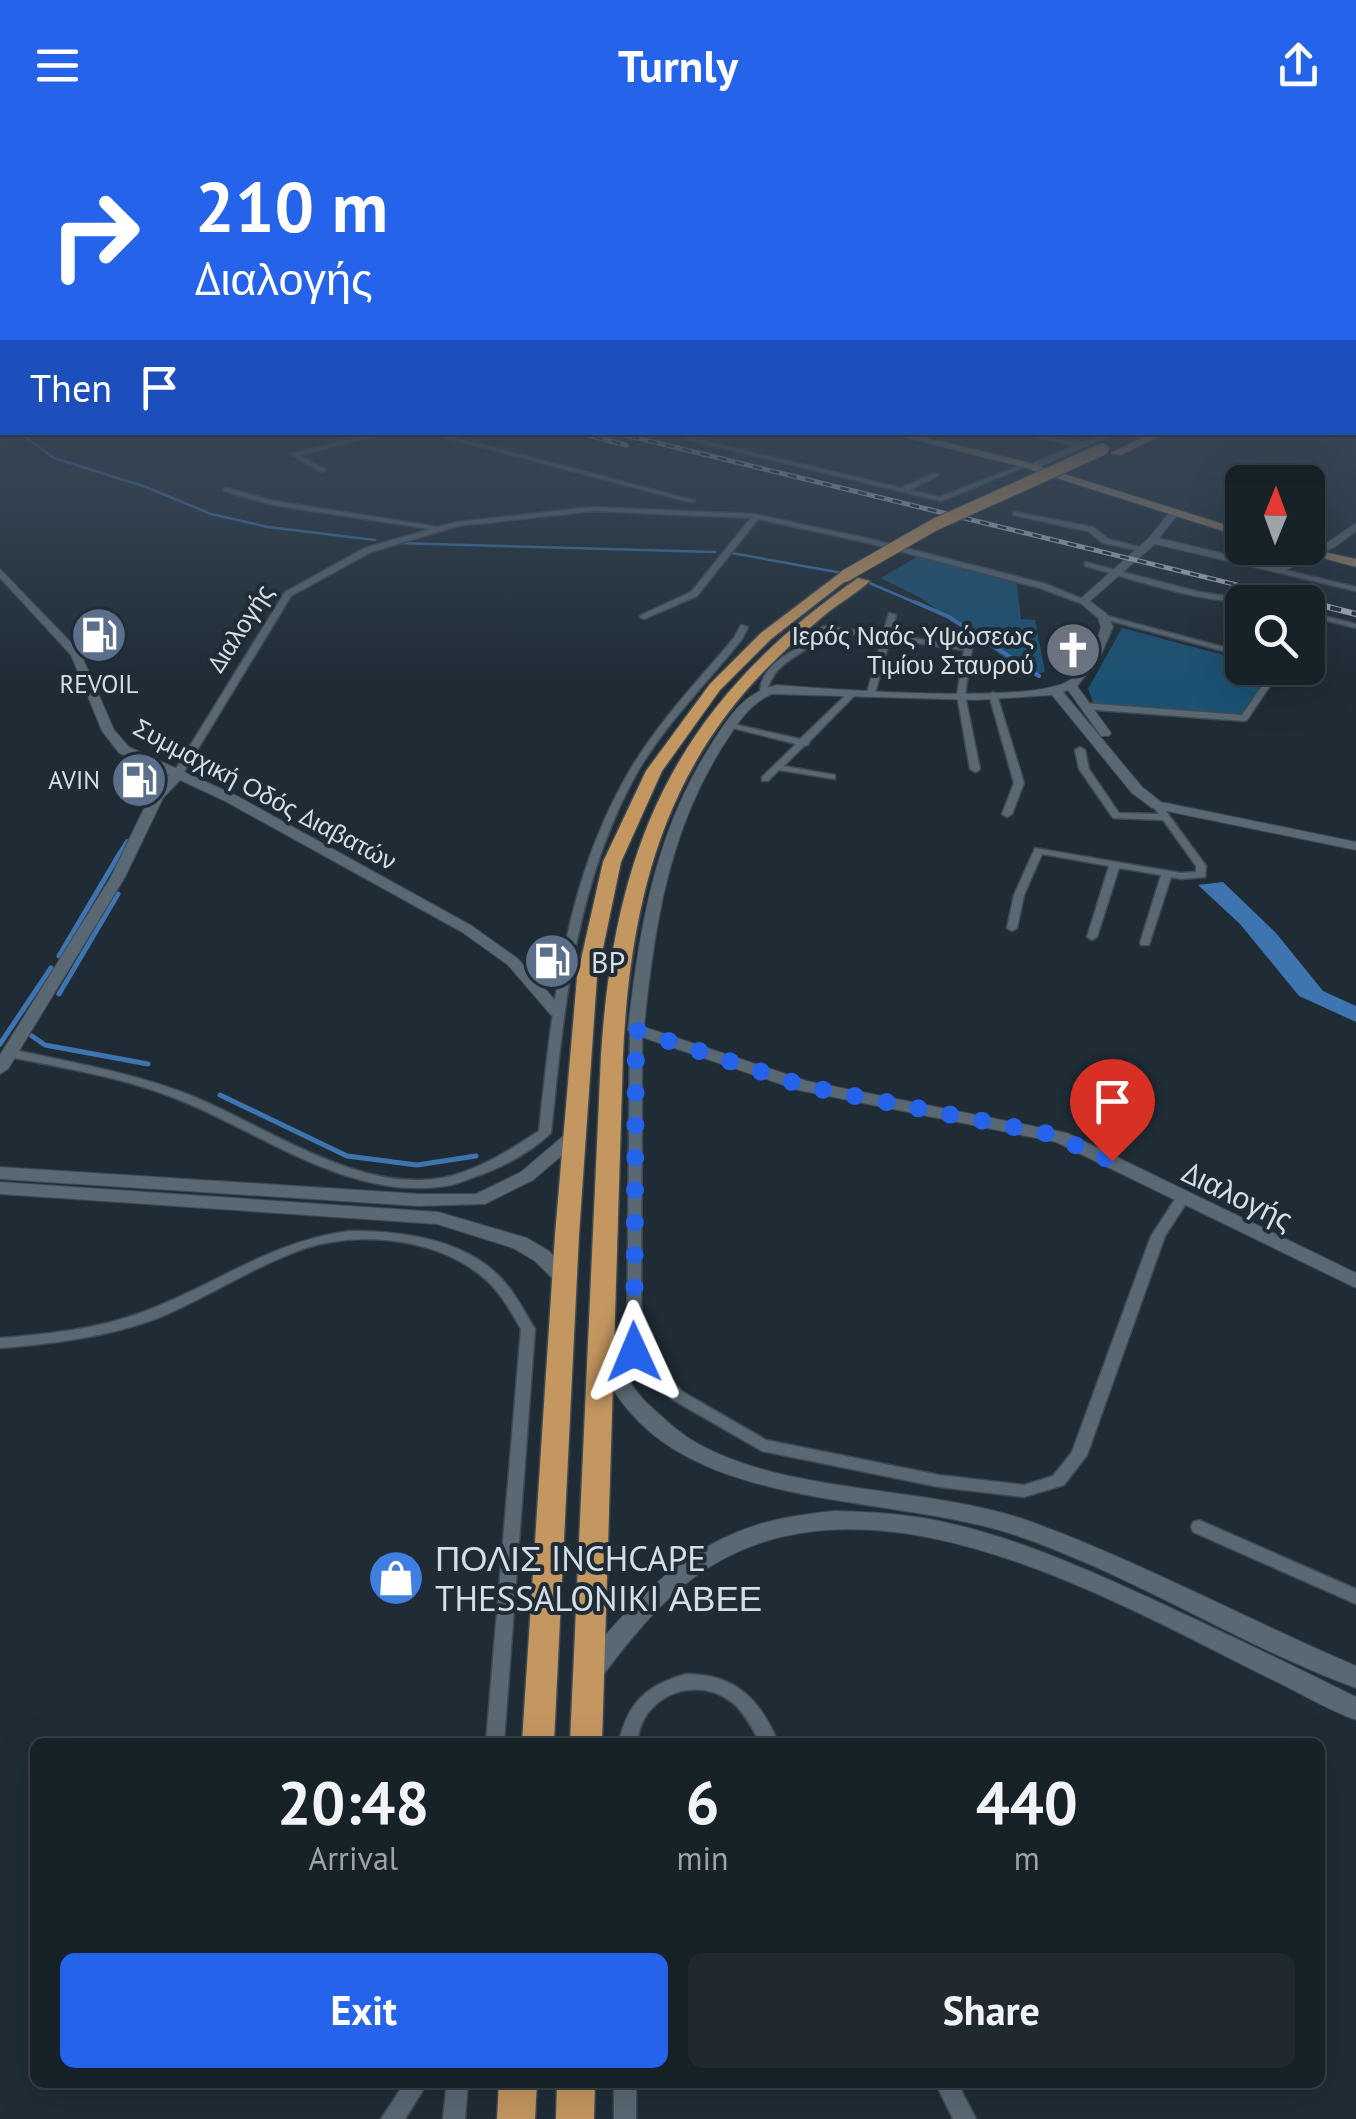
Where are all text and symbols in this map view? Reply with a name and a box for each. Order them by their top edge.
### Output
text: Turnly [618,36,738,94]
icon: menu [30,38,85,93]
icon: share [1271,38,1326,93]
text: 210 m [195,161,388,251]
icon: right [30,170,160,300]
text: Διαλογής [195,249,373,307]
icon: arrive [132,360,187,415]
text: Then [30,363,112,412]
north arrow [1225,465,1325,565]
map controls [1225,465,1325,685]
street label: Διαλογής [200,578,280,678]
button: search [1225,585,1325,685]
fuel station icon: REVOIL [69,605,129,665]
place label: Ιερός Ναός Υψώσεως Τιμίου Σταυρού [792,620,1034,681]
church icon: Ιερός Ναός Υψώσεως Τιμίου Σταυρού [1043,620,1103,680]
place label: REVOIL [59,668,139,700]
street label: Συμμαχική Οδός Διαβατών [128,711,402,877]
fuel station icon: AVIN [109,750,169,810]
place label: AVIN [48,764,100,796]
fuel station icon: BP [522,931,582,991]
place label: BP [591,942,625,981]
pin [1070,1059,1155,1162]
icon: arrive [1085,1074,1140,1129]
street label: Διαλογής [1176,1152,1300,1238]
position arrow [582,1300,686,1404]
place label: ΠΟΛΙΣ INCHCAPE THESSALONIKI ΑΒΕΕ [435,1535,762,1621]
shop icon: ΠΟΛΙΣ INCHCAPE THESSALONIKI ΑΒΕΕ [366,1548,426,1608]
text: 20:48 [277,1763,429,1841]
text: 6 [686,1763,720,1841]
text: 440 [976,1763,1078,1841]
text: Arrival [308,1837,398,1879]
text: min [677,1837,729,1879]
text: m [1014,1837,1040,1879]
button: Exit [60,1953,668,2068]
button: Share [688,1953,1295,2068]

